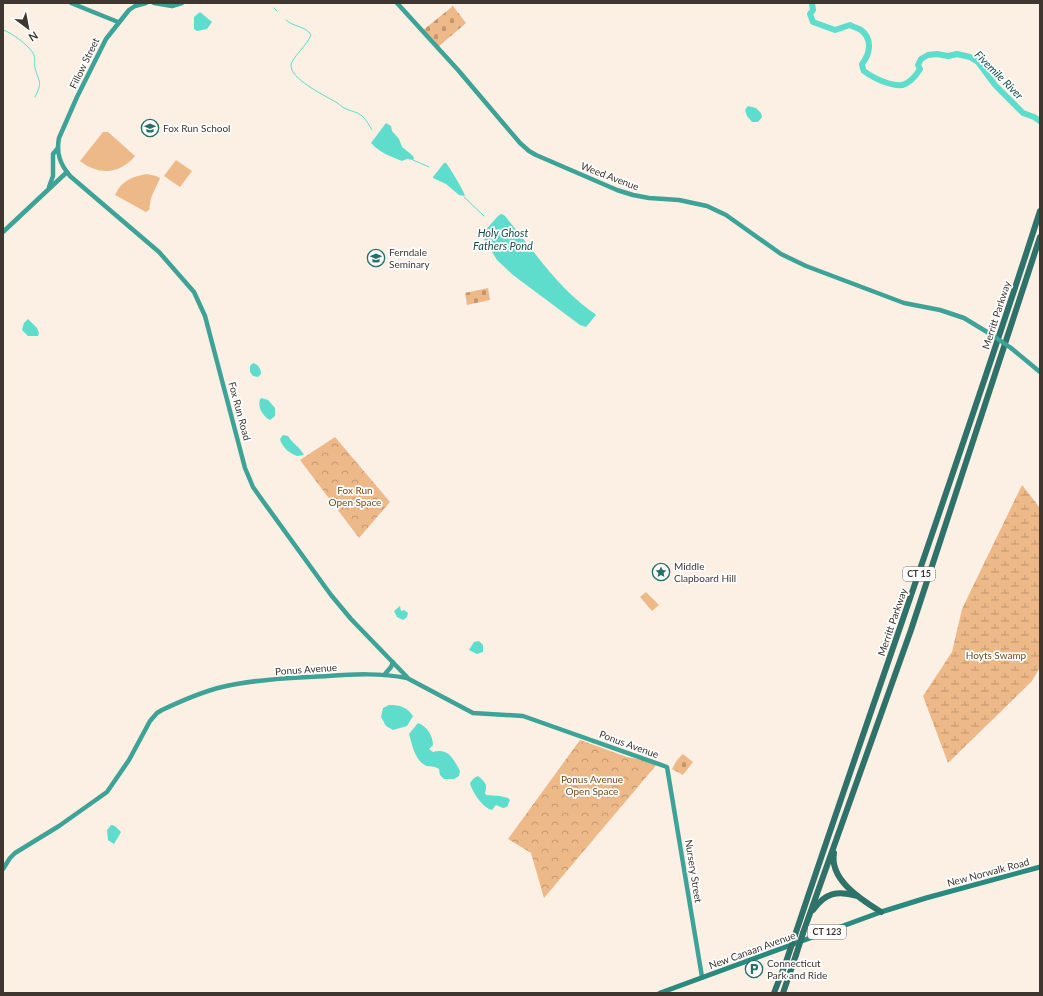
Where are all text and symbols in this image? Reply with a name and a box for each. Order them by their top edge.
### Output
north arrow [8,8,48,48]
text: N [27,29,41,45]
street label: Fillow Street [67,35,102,90]
water label: Fivemile River [972,48,1026,102]
school or university icon: Fox Run School [140,118,160,138]
place label: Fox Run School [163,122,230,134]
street label: Weed Avenue [579,159,641,193]
water label: Holy Ghost Fathers Pond [473,226,533,252]
place label: Ferndale Seminary [389,246,430,270]
school or university icon: Ferndale Seminary [366,248,386,268]
street label: Merritt Parkway [979,279,1013,351]
street label: Fox Run Road [226,380,254,442]
park label: Fox Run Open Space [329,484,381,508]
place label: Middle Clapboard Hill [674,560,736,584]
place icon: Middle Clapboard Hill [651,562,671,582]
road number: CT 15 [903,567,935,581]
street label: Merritt Parkway [875,586,909,657]
park label: Hoyts Swamp [966,649,1027,661]
street label: Ponus Avenue [275,661,337,677]
street label: Ponus Avenue [598,728,660,760]
park label: Ponus Avenue Open Space [561,773,623,797]
street label: Nursery Street [683,839,705,904]
street label: New Norwalk Road [946,855,1030,889]
road number: CT 123 [808,925,846,939]
street label: New Canaan Avenue [707,929,797,971]
place label: Connecticut Park and Ride [767,957,827,981]
parking icon: Connecticut Park and Ride [744,959,764,979]

